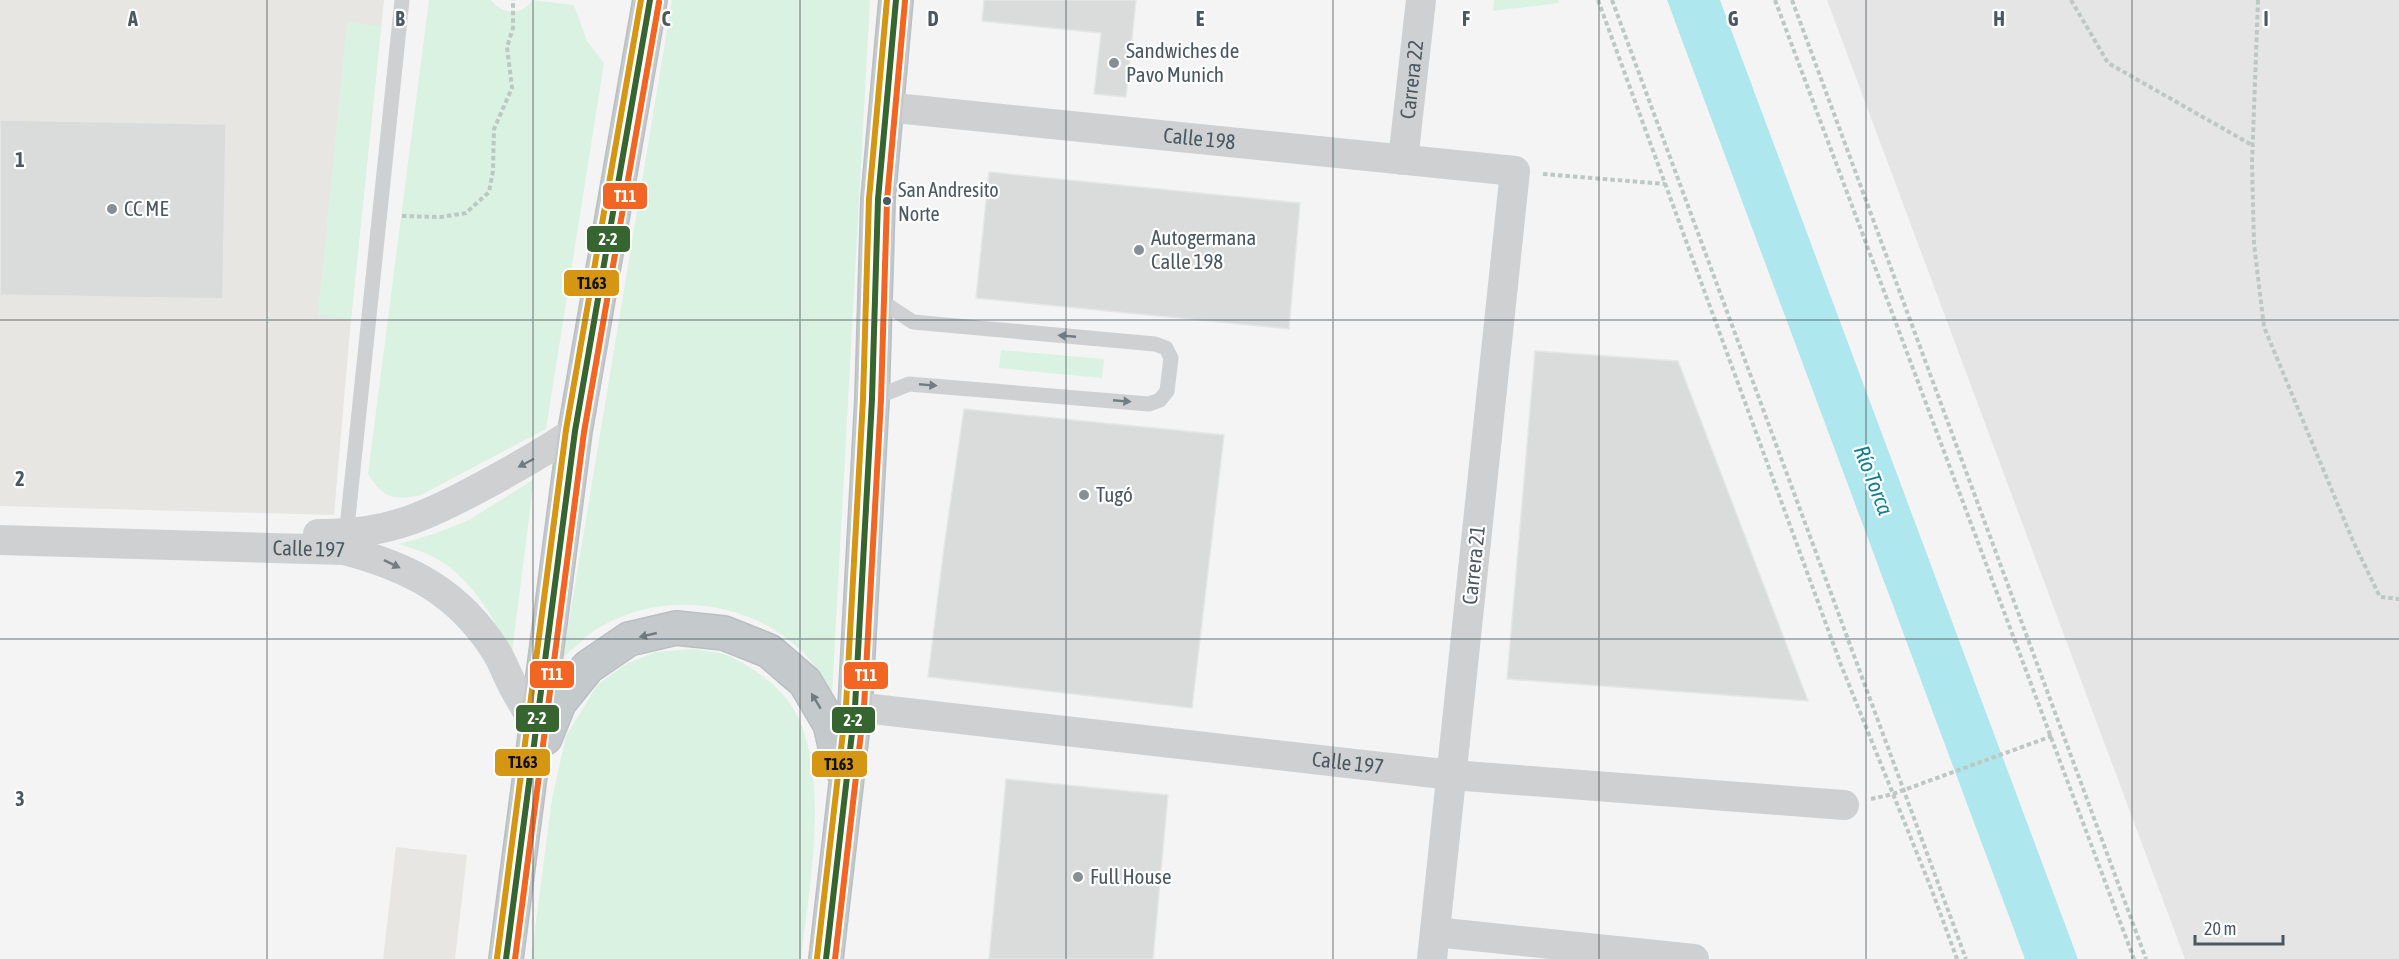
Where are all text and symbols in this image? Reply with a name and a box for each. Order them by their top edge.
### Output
text: A [127,7,138,30]
text: B [395,7,405,30]
text: C [662,7,671,30]
text: D [927,7,939,30]
text: E [1196,7,1205,30]
text: F [1462,7,1470,30]
text: G [1728,7,1739,30]
text: H [1993,7,2005,30]
text: I [2263,7,2269,30]
place label: Sandwiches de Pavo Munich [1126,38,1239,86]
street label: Carrera 22 [1395,39,1427,120]
marker: Sandwiches de Pavo Munich [1107,56,1121,70]
street label: Calle 198 [1162,122,1237,154]
text: 1 [15,148,25,171]
place label: San Andresito Norte [898,178,999,225]
line badge: T11 [602,182,648,210]
text: T11 [614,187,637,205]
marker: San Andresito Norte [881,195,893,207]
place label: CC ME [124,196,168,220]
marker: CC ME [105,202,119,216]
line badge: 2-2 [586,225,631,253]
place label: Autogermana Calle 198 [1151,225,1256,273]
text: 2-2 [598,230,618,248]
marker: Autogermana Calle 198 [1132,243,1146,257]
line badge: T163 [563,269,620,297]
text: T163 [577,274,607,292]
one-way arrow [1057,331,1076,341]
one-way arrow [918,380,937,390]
one-way arrow [1112,396,1131,406]
water label: Río Torca [1849,442,1899,518]
one-way arrow [518,458,535,468]
text: 2 [15,467,25,490]
place label: Tugó [1096,482,1133,506]
marker: Tugó [1077,488,1091,502]
street label: Carrera 21 [1457,524,1489,606]
street label: Calle 197 [272,535,345,561]
one-way arrow [384,560,401,569]
one-way arrow [638,630,657,640]
line badge: T11 [529,660,575,689]
line badge: T11 [843,661,889,690]
text: T11 [541,665,564,683]
text: T11 [855,666,878,684]
one-way arrow [811,692,821,709]
line badge: 2-2 [515,704,560,733]
line badge: 2-2 [831,706,876,734]
text: 2-2 [527,709,547,727]
text: 2-2 [843,711,863,729]
street label: Calle 197 [1311,746,1385,778]
line badge: T163 [494,748,551,777]
line badge: T163 [811,750,868,778]
text: T163 [508,753,538,771]
text: T163 [824,755,854,773]
text: 3 [15,787,25,810]
place label: Full House [1090,864,1172,888]
marker: Full House [1071,870,1085,884]
scale bar [2195,908,2284,946]
text: 20 m [2204,918,2236,939]

